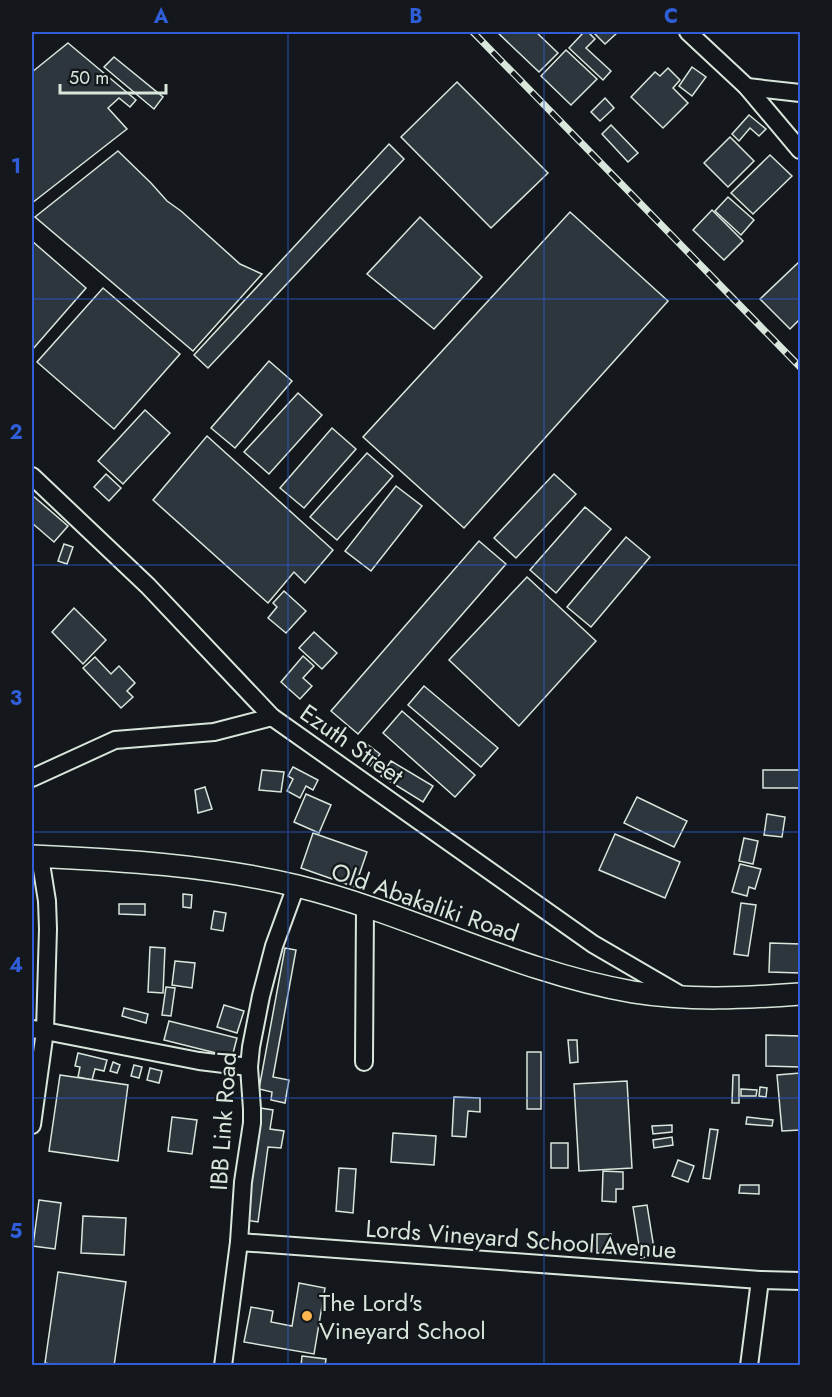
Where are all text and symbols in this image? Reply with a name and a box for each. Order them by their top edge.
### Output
text: A [153,2,169,31]
text: B [409,2,423,31]
text: C [664,2,678,31]
scale bar [60,57,166,95]
text: 50 m [69,65,109,91]
text: 1 [11,152,21,181]
text: 2 [9,418,23,447]
text: 3 [10,684,22,713]
street label: Ezuth Street [293,695,411,793]
street label: Old Abakaliki Road [327,854,523,950]
text: 4 [9,951,23,980]
street label: IBB Link Road [201,1050,245,1192]
street label: Lords Vineyard School Avenue [364,1211,678,1267]
text: 5 [10,1217,23,1246]
place label: The Lord's Vineyard School [319,1285,486,1348]
marker: The Lord's Vineyard School [300,1309,314,1323]

